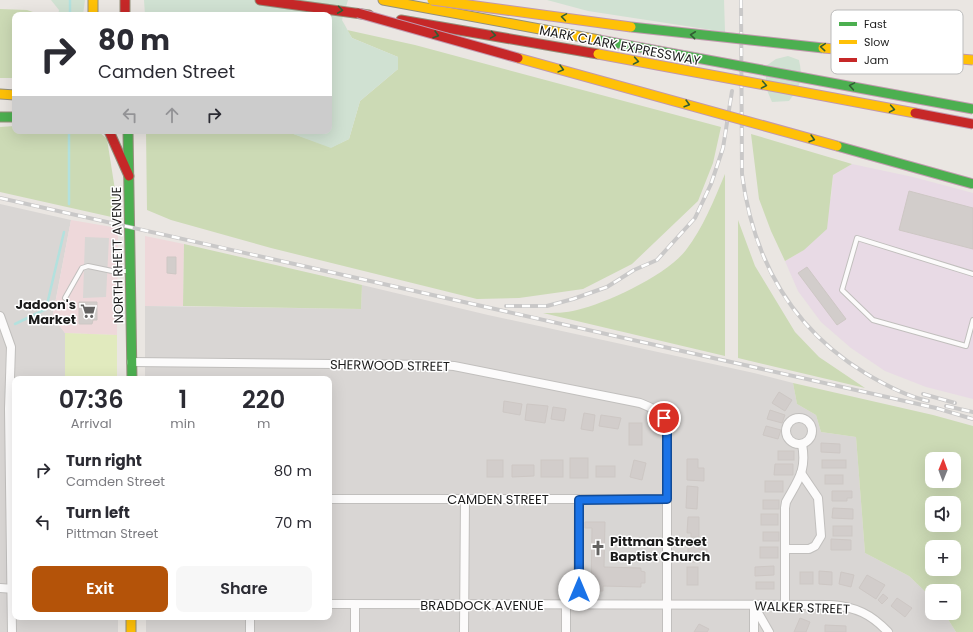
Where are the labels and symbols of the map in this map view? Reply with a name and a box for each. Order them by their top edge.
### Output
one-way arrow [337,5,343,14]
legend [831,10,963,74]
one-way arrow [561,13,567,22]
text: Fast [864,16,887,32]
street label: MARK CLARK EXPRESSWAY [538,21,703,71]
one-way arrow [432,30,439,39]
one-way arrow [490,30,496,39]
one-way arrow [690,30,696,39]
text: Slow [864,34,889,50]
one-way arrow [820,43,826,52]
text: Jam [864,52,889,68]
one-way arrow [633,57,639,65]
one-way arrow [558,64,565,73]
one-way arrow [761,80,767,89]
one-way arrow [849,83,855,91]
one-way arrow [683,99,690,107]
one-way arrow [889,104,895,113]
one-way arrow [808,134,815,143]
street label: NORTH RHETT AVENUE [107,186,128,323]
place label: Jadoon's Market [15,295,76,329]
supermarket icon: Jadoon's Market [79,302,97,320]
street label: SHERWOOD STREET [330,355,450,376]
pin [647,401,681,435]
north arrow [925,452,961,488]
street label: CAMDEN STREET [447,490,549,509]
place label: Pittman Street Baptist Church [610,532,710,566]
church icon: Pittman Street Baptist Church [589,539,607,557]
position arrow [558,569,600,611]
street label: BRADDOCK AVENUE [420,596,544,615]
street label: WALKER STREET [754,596,850,619]

